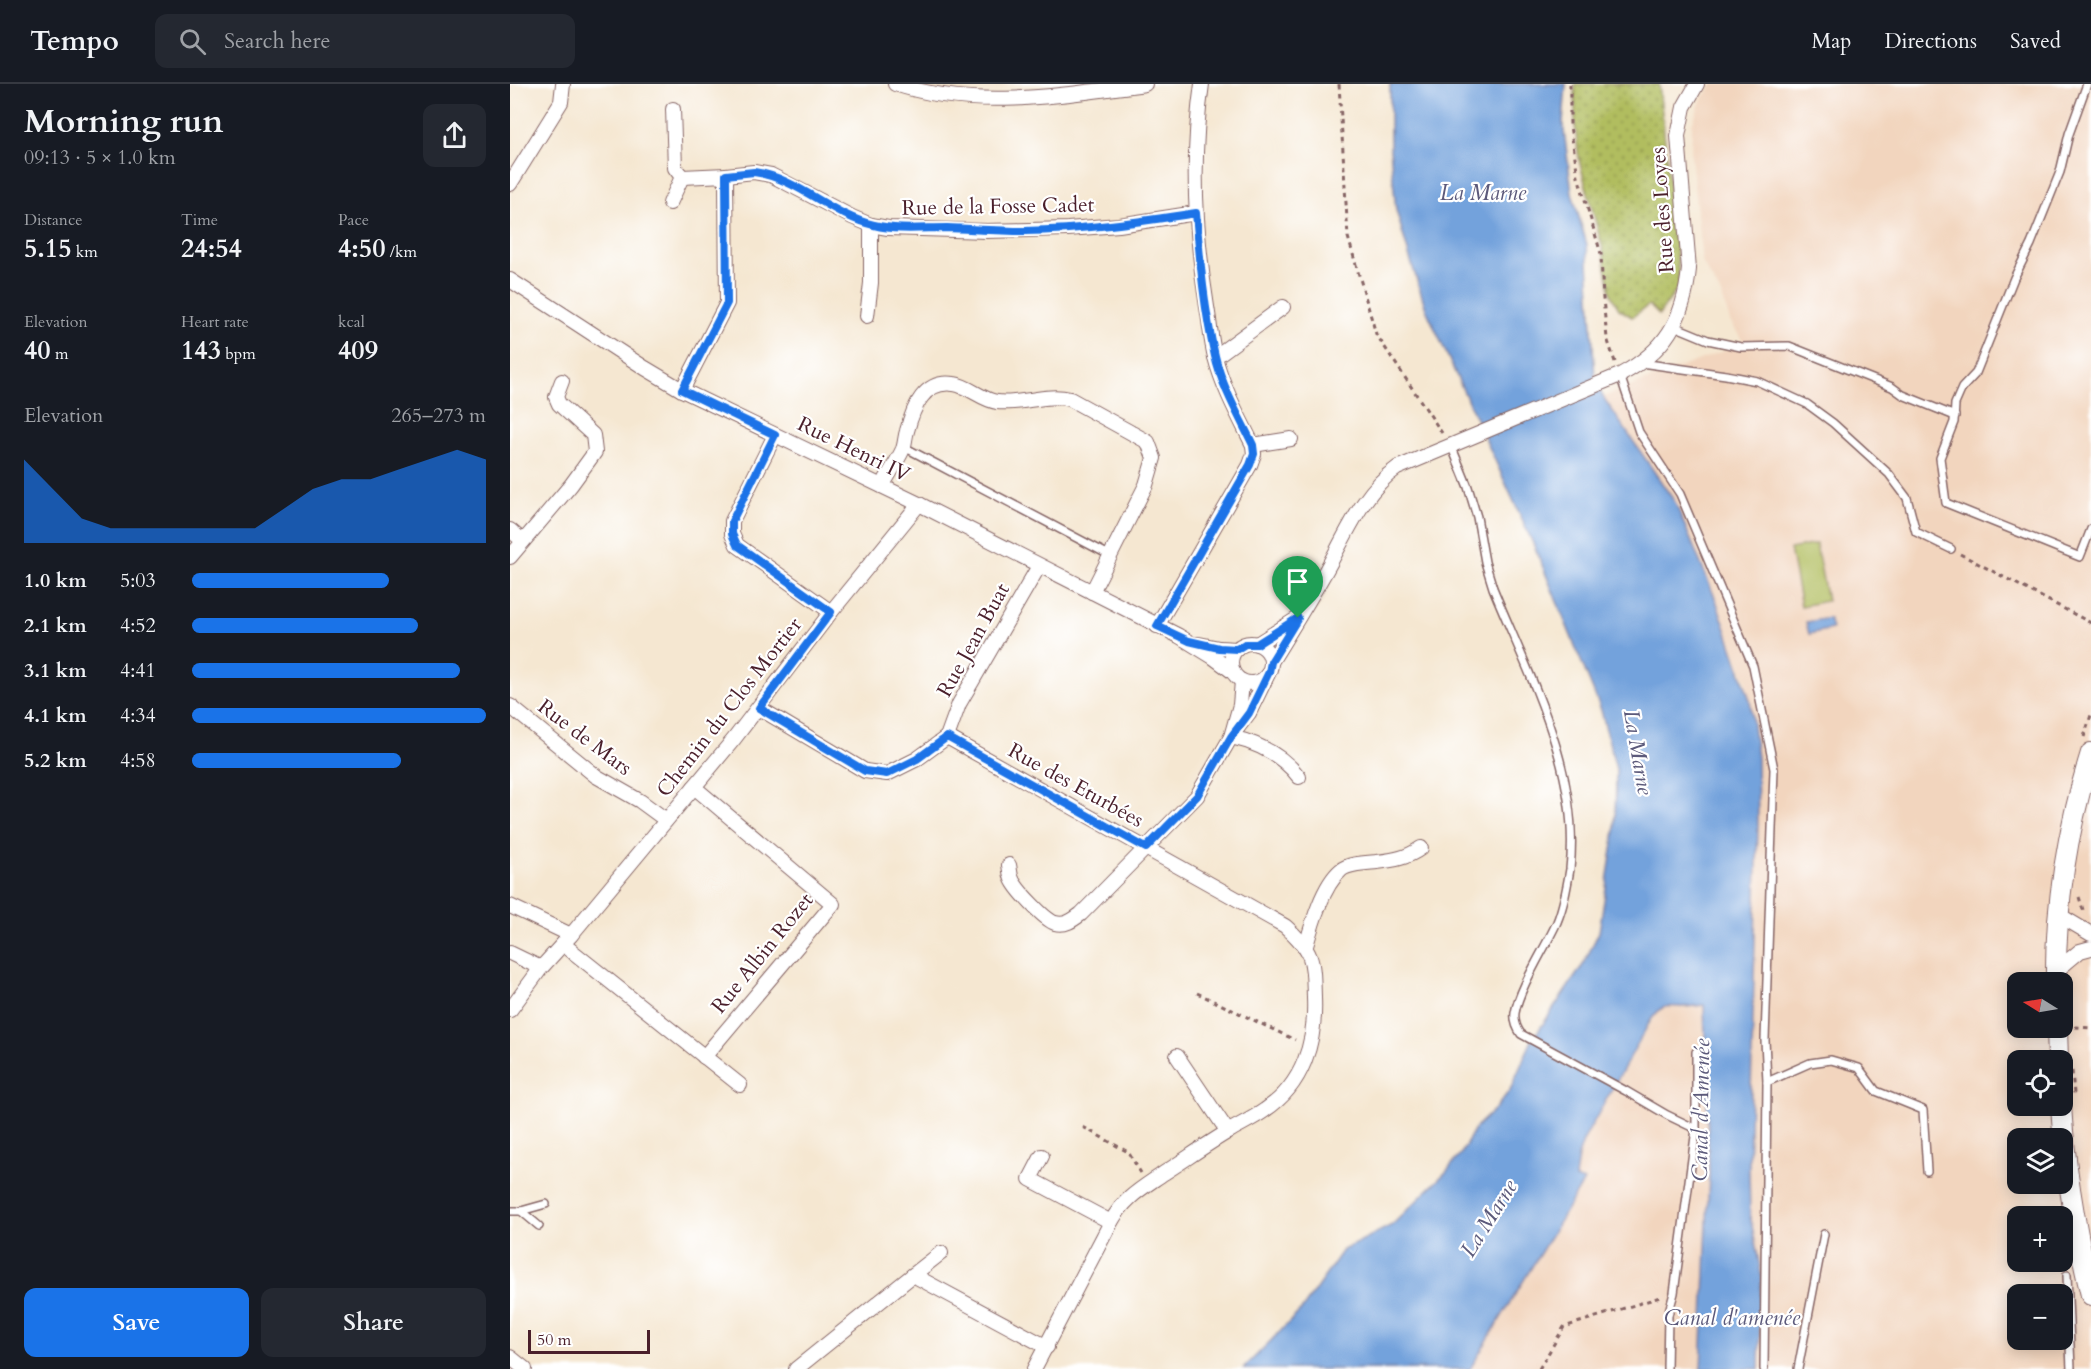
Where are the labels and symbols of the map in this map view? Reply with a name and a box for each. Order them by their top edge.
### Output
street label: Rue des Loyes [1644,146,1681,274]
water label: La Marne [1440,178,1527,208]
street label: Rue de la Fosse Cadet [901,190,1095,223]
street label: Rue Henri IV [793,410,916,489]
pin [1272,556,1323,618]
street label: Rue Jean Buat [930,578,1017,702]
street label: Chemin du Clos Mortier [650,611,809,803]
street label: Rue de Mars [532,692,638,782]
water label: La Marne [1616,707,1660,798]
street label: Rue des Eturbées [1003,736,1149,835]
street label: Rue Albin Rozet [705,887,820,1020]
north arrow [2007,972,2073,1038]
water label: Canal d'Amenée [1685,1038,1717,1182]
water label: La Marne [1453,1174,1525,1263]
water label: Canal d'amenée [1664,1303,1801,1333]
scale bar [528,1327,650,1354]

